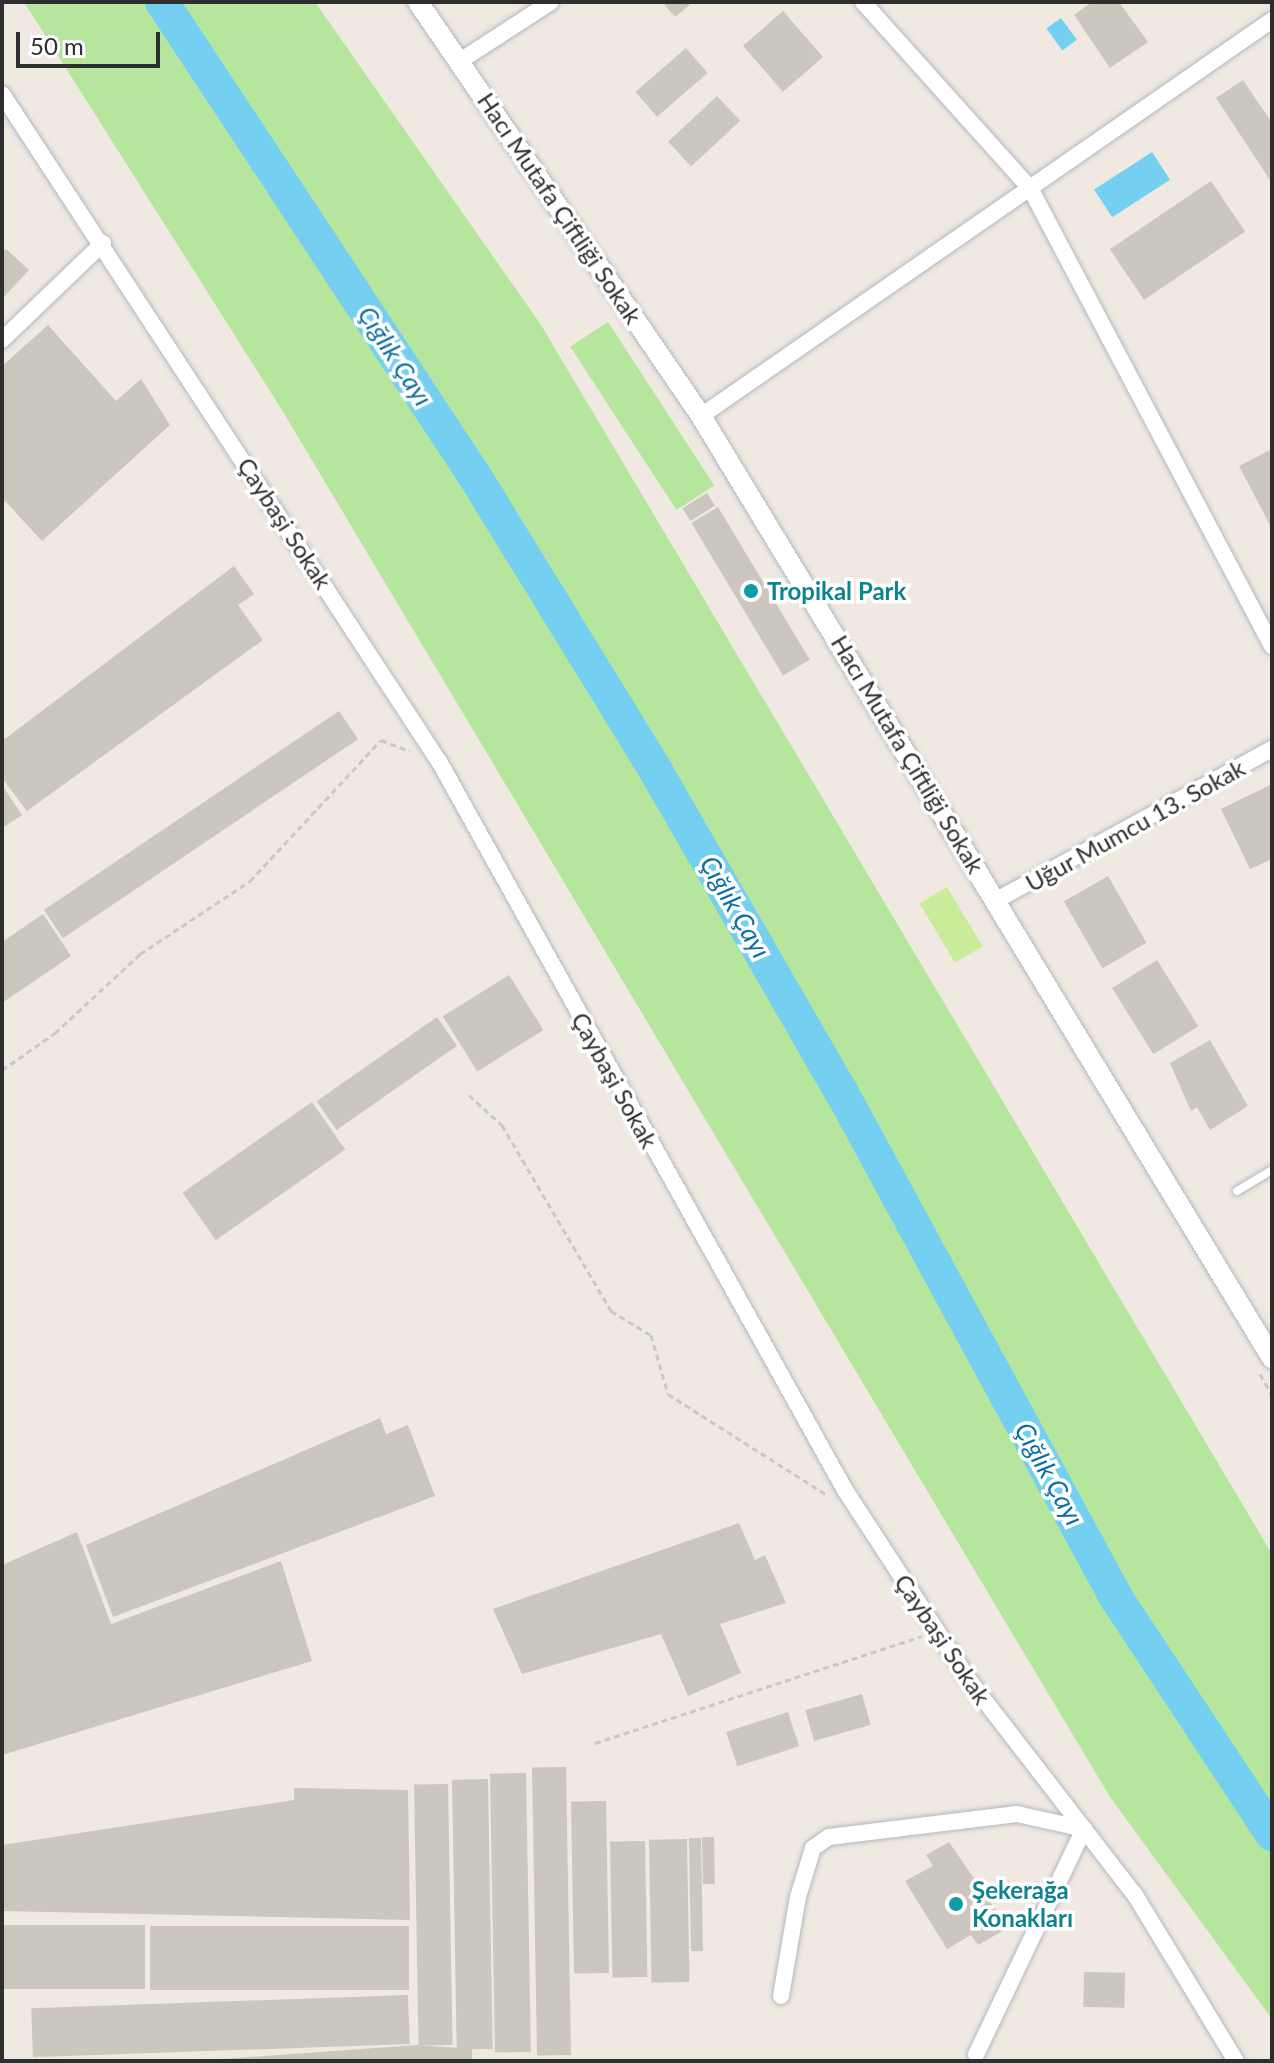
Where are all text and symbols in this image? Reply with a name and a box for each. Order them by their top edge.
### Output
scale bar [20,16,164,66]
text: 50 m [30,31,84,60]
street label: Hacı Mutafa Çiftliği Sokak [472,87,648,329]
water label: Çığlık Çayı [351,300,439,412]
street label: Çaybaşi Sokak [232,452,338,594]
place label: Tropikal Park [767,577,906,605]
marker: Tropikal Park [742,582,760,600]
street label: Hacı Mutafa Çiftliği Sokak [826,630,990,878]
street label: Uğur Mumcu 13. Sokak [1020,753,1250,897]
water label: Çığlık Çayı [693,850,777,964]
street label: Çaybaşi Sokak [566,1007,664,1153]
water label: Çığlık Çayı [1008,1417,1090,1531]
street label: Çaybaşi Sokak [889,1569,997,1709]
place label: Şekerağa Konakları [972,1876,1073,1932]
marker: Şekerağa Konakları [947,1895,965,1913]

